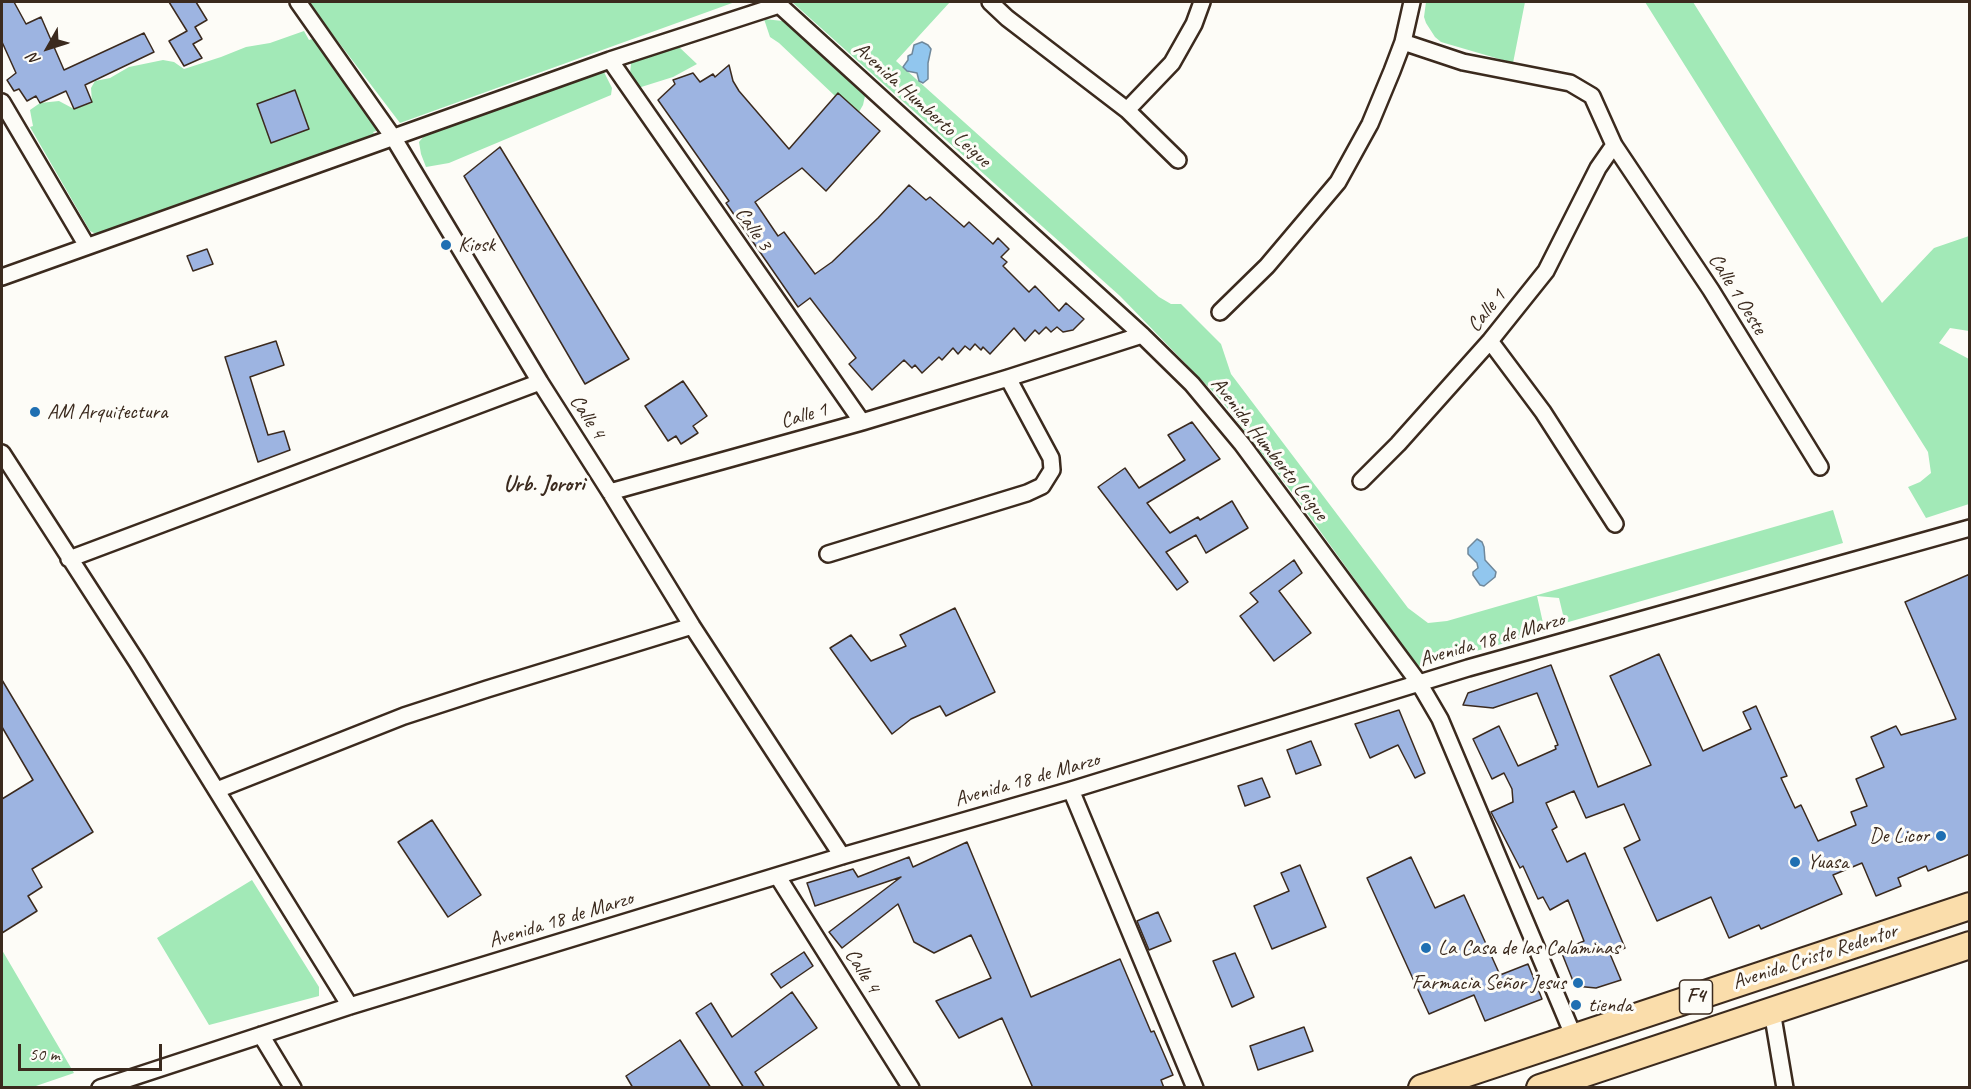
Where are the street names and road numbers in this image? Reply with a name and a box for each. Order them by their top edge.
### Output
street label: Avenida Humberto Leigue [848,37,996,173]
street label: Calle 3 [729,202,777,256]
street label: Calle 1 Oeste [1702,249,1772,339]
street label: Calle 1 [1462,285,1512,337]
street label: Avenida Humberto Leigue [1205,372,1333,526]
street label: Calle 4 [563,390,611,444]
street label: Calle 1 [778,397,830,435]
street label: Avenida 18 de Marzo [1417,607,1567,673]
street label: Avenida 18 de Marzo [952,747,1102,813]
street label: Avenida 18 de Marzo [486,886,636,954]
street label: Avenida Cristo Redentor [1729,918,1901,996]
street label: Calle 4 [839,944,885,998]
road number: F4 [1680,980,1712,1014]

